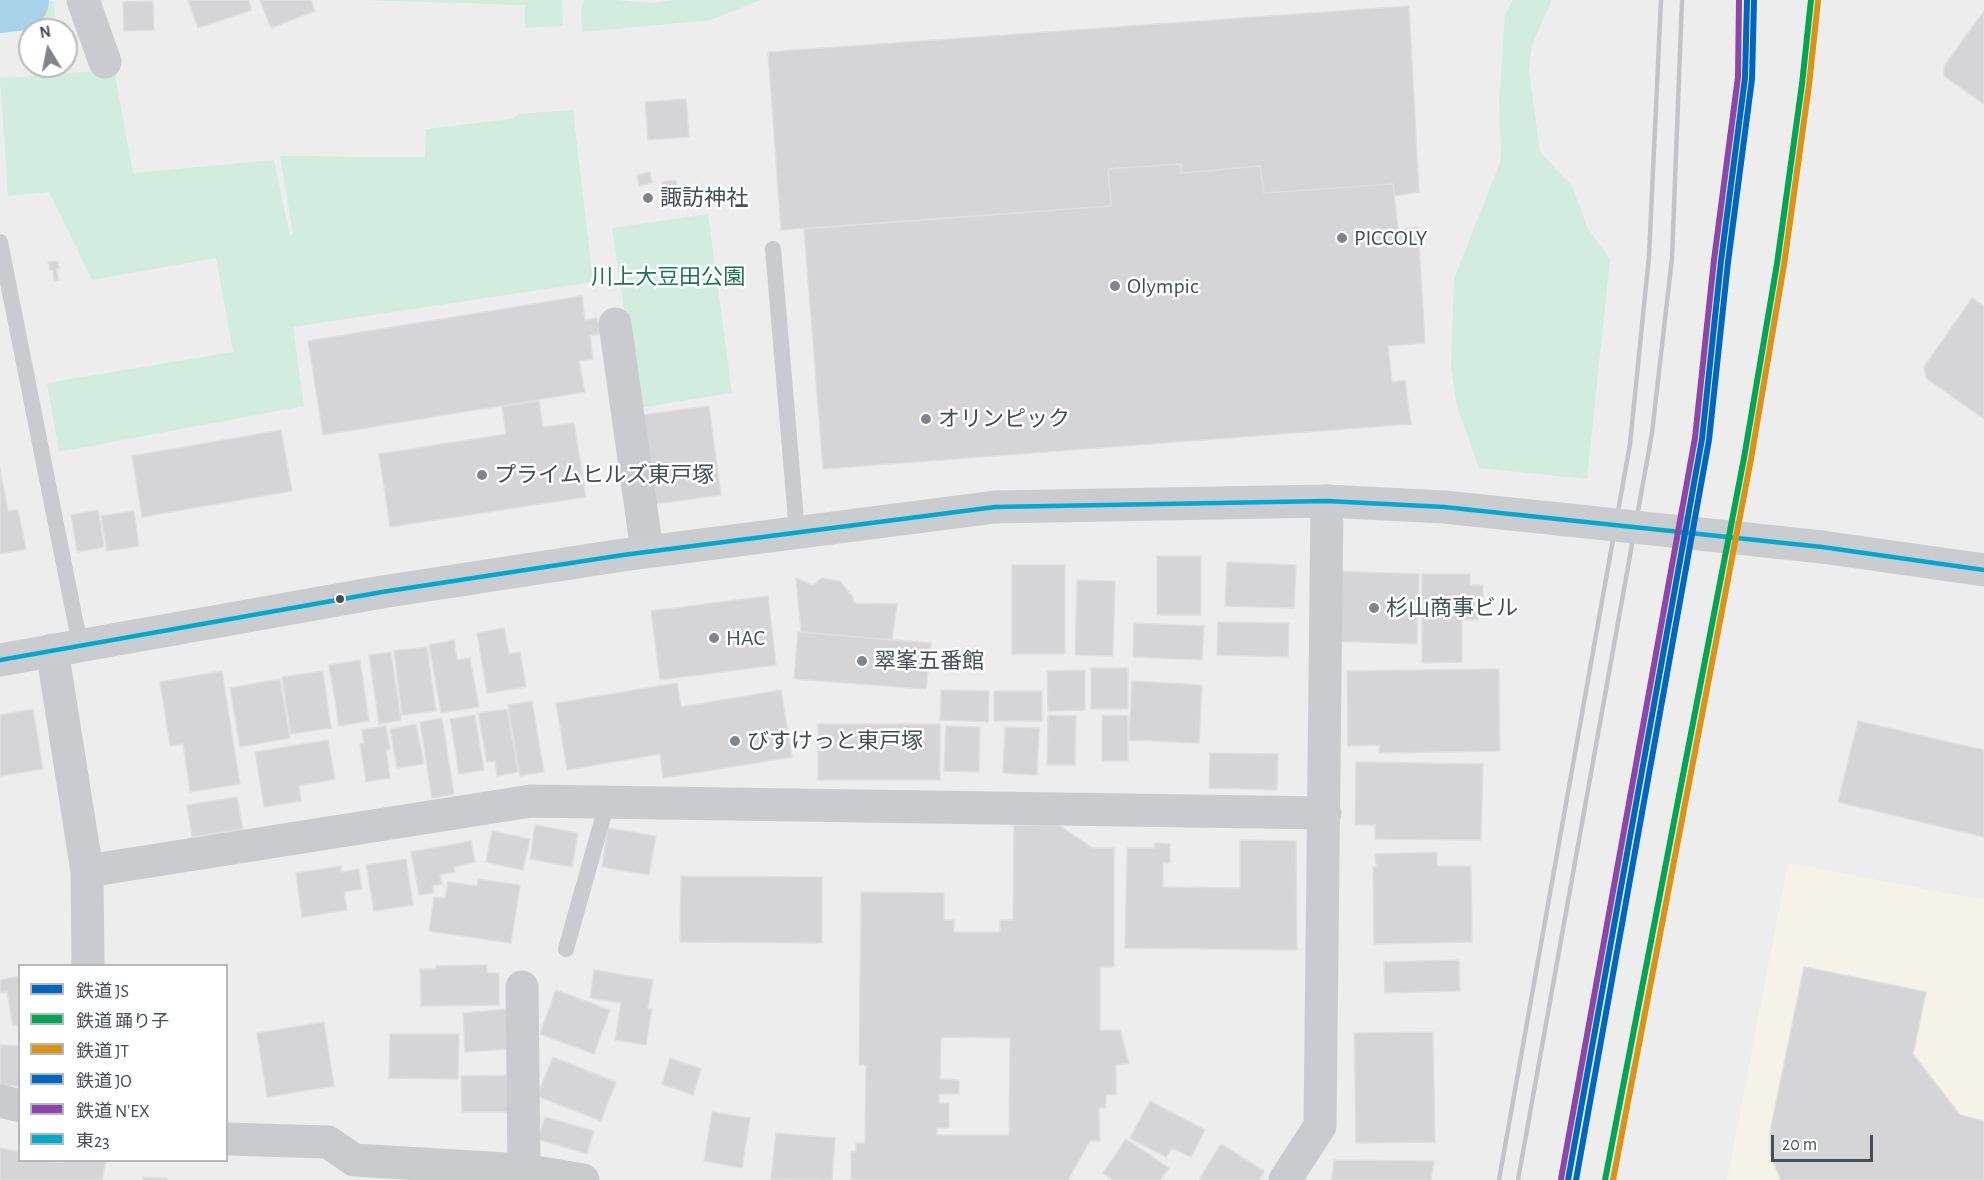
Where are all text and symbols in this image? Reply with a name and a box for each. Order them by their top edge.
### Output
north arrow [18,18,78,78]
text: N [38,23,52,41]
place label: 諏訪神社 [660,185,748,211]
marker: 諏訪神社 [641,191,655,205]
place label: PICCOLY [1354,225,1427,251]
marker: PICCOLY [1335,231,1349,245]
park label: 川上大豆田公園 [591,264,745,290]
place label: Olympic [1127,273,1198,299]
marker: Olympic [1108,279,1122,293]
place label: オリンピック [938,406,1070,432]
marker: オリンピック [919,412,933,426]
place label: プライムヒルズ東戸塚 [494,462,714,488]
marker: プライムヒルズ東戸塚 [475,468,489,482]
unlabelled marker [334,593,346,605]
place label: 杉山商事ビル [1386,595,1518,621]
marker: 杉山商事ビル [1367,601,1381,615]
place label: HAC [726,625,765,651]
marker: HAC [707,631,721,645]
place label: 翠峯五番館 [874,648,984,674]
marker: 翠峯五番館 [855,654,869,668]
place label: びすけっと東戸塚 [747,728,923,754]
marker: びすけっと東戸塚 [728,734,742,748]
legend [18,964,228,1162]
text: 鉄道 JS [76,983,129,1001]
text: 鉄道 踊り子 [76,1013,169,1031]
text: 鉄道 JT [76,1043,129,1061]
text: 鉄道 JO [76,1073,132,1091]
text: 鉄道 N'EX [76,1103,150,1121]
scale bar [1774,1123,1876,1161]
text: 東23 [76,1133,110,1151]
text: 20 m [1782,1136,1817,1154]

